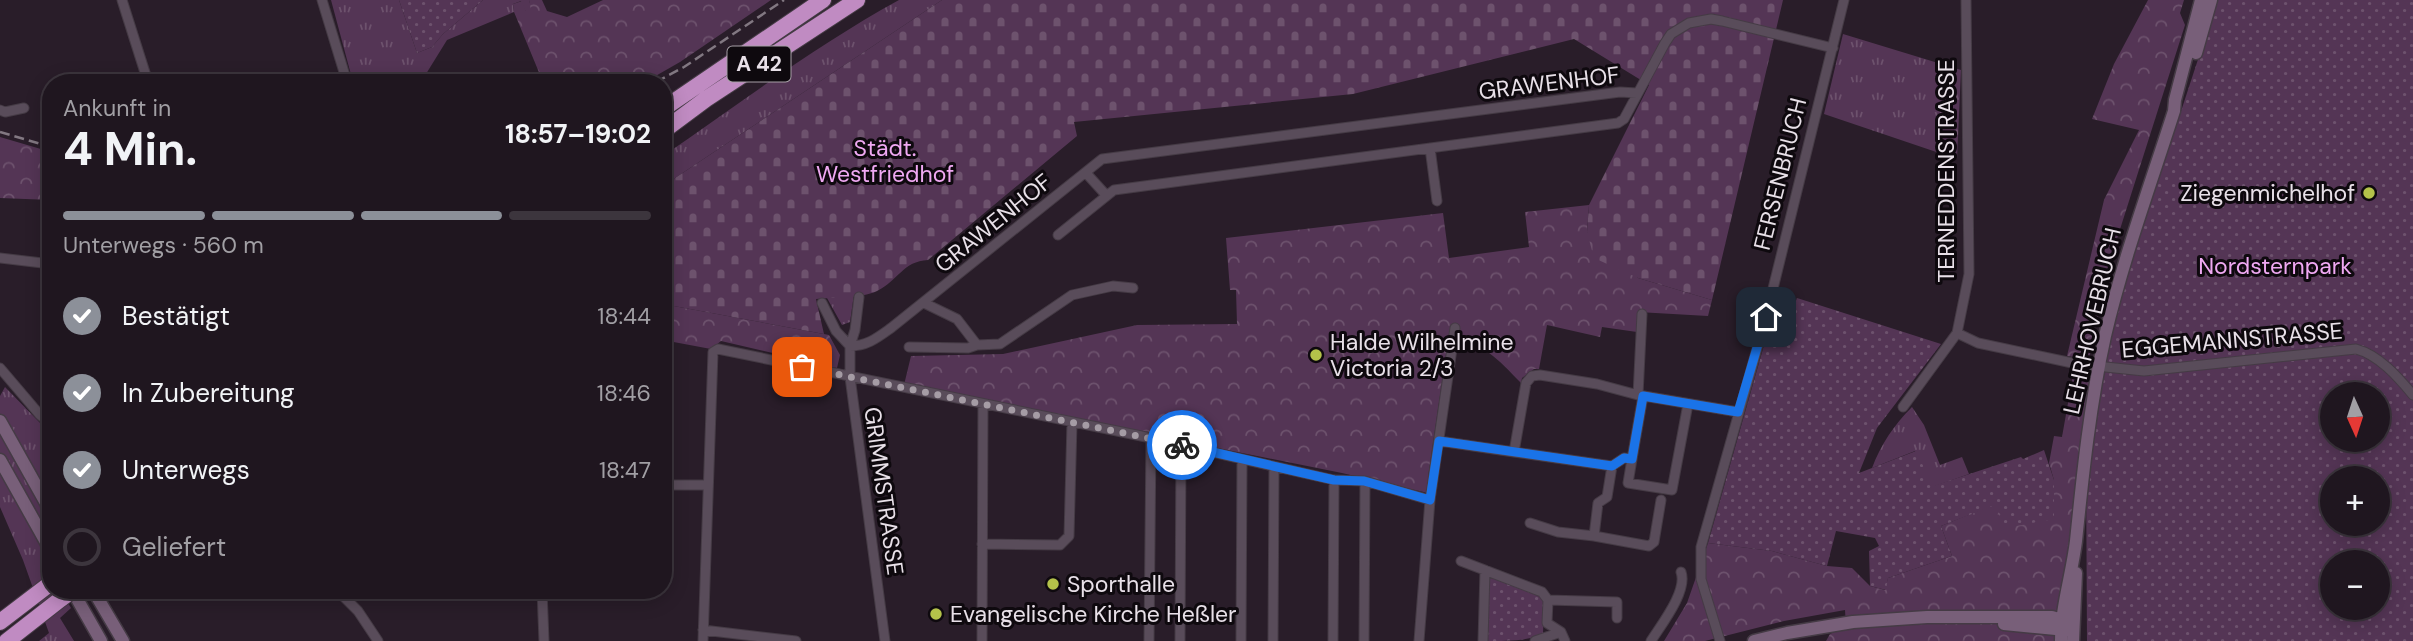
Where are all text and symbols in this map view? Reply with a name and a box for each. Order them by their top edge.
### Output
road number: A 42 [728,46,790,82]
street label: GRAWENHOF [1477,59,1621,107]
street label: TERNEDDENSTRASSE [1931,59,1961,283]
text: Ankunft in [63,93,171,123]
street label: FERSENBRUCH [1747,95,1813,253]
text: 18:57–19:02 [505,117,651,151]
text: 4 Min. [63,119,197,179]
park label: Städt. Westfriedhof [816,133,954,189]
street label: GRAWENHOF [929,167,1057,279]
place label: Ziegenmichelhof [2180,178,2355,208]
marker: Ziegenmichelhof [2361,185,2377,201]
street label: LEHRHOVEBRUCH [2056,225,2128,417]
text: Unterwegs · 560 m [63,230,264,260]
park label: Nordsternpark [2198,251,2352,281]
pin [1736,287,1796,347]
icon: check [63,297,101,335]
icon: home [1747,298,1785,336]
text: Bestätigt [122,299,230,333]
text: 18:44 [597,301,651,331]
street label: EGGEMANNSTRASSE [2120,315,2344,365]
place label: Halde Wilhelmine Victoria 2/3 [1330,327,1514,383]
pin [772,337,832,397]
marker: Halde Wilhelmine Victoria 2/3 [1308,347,1324,363]
icon: bag [783,348,821,386]
icon: check [63,374,101,412]
text: In Zubereitung [122,376,295,410]
text: 18:46 [597,378,651,408]
north arrow [2320,382,2390,452]
map controls [2320,382,2390,620]
street label: GRIMMSTRASSE [857,405,911,577]
courier [1147,410,1217,480]
icon: bike [1163,426,1201,464]
icon: check [63,451,101,489]
text: Unterwegs [122,453,250,487]
text: 18:47 [599,455,651,485]
button: + [2320,466,2390,536]
text: Geliefert [122,530,226,564]
button: − [2320,550,2390,620]
place label: Sporthalle [1067,569,1175,599]
marker: Sporthalle [1045,576,1061,592]
place label: Evangelische Kirche Heßler [950,599,1237,629]
marker: Evangelische Kirche Heßler [928,606,944,622]

